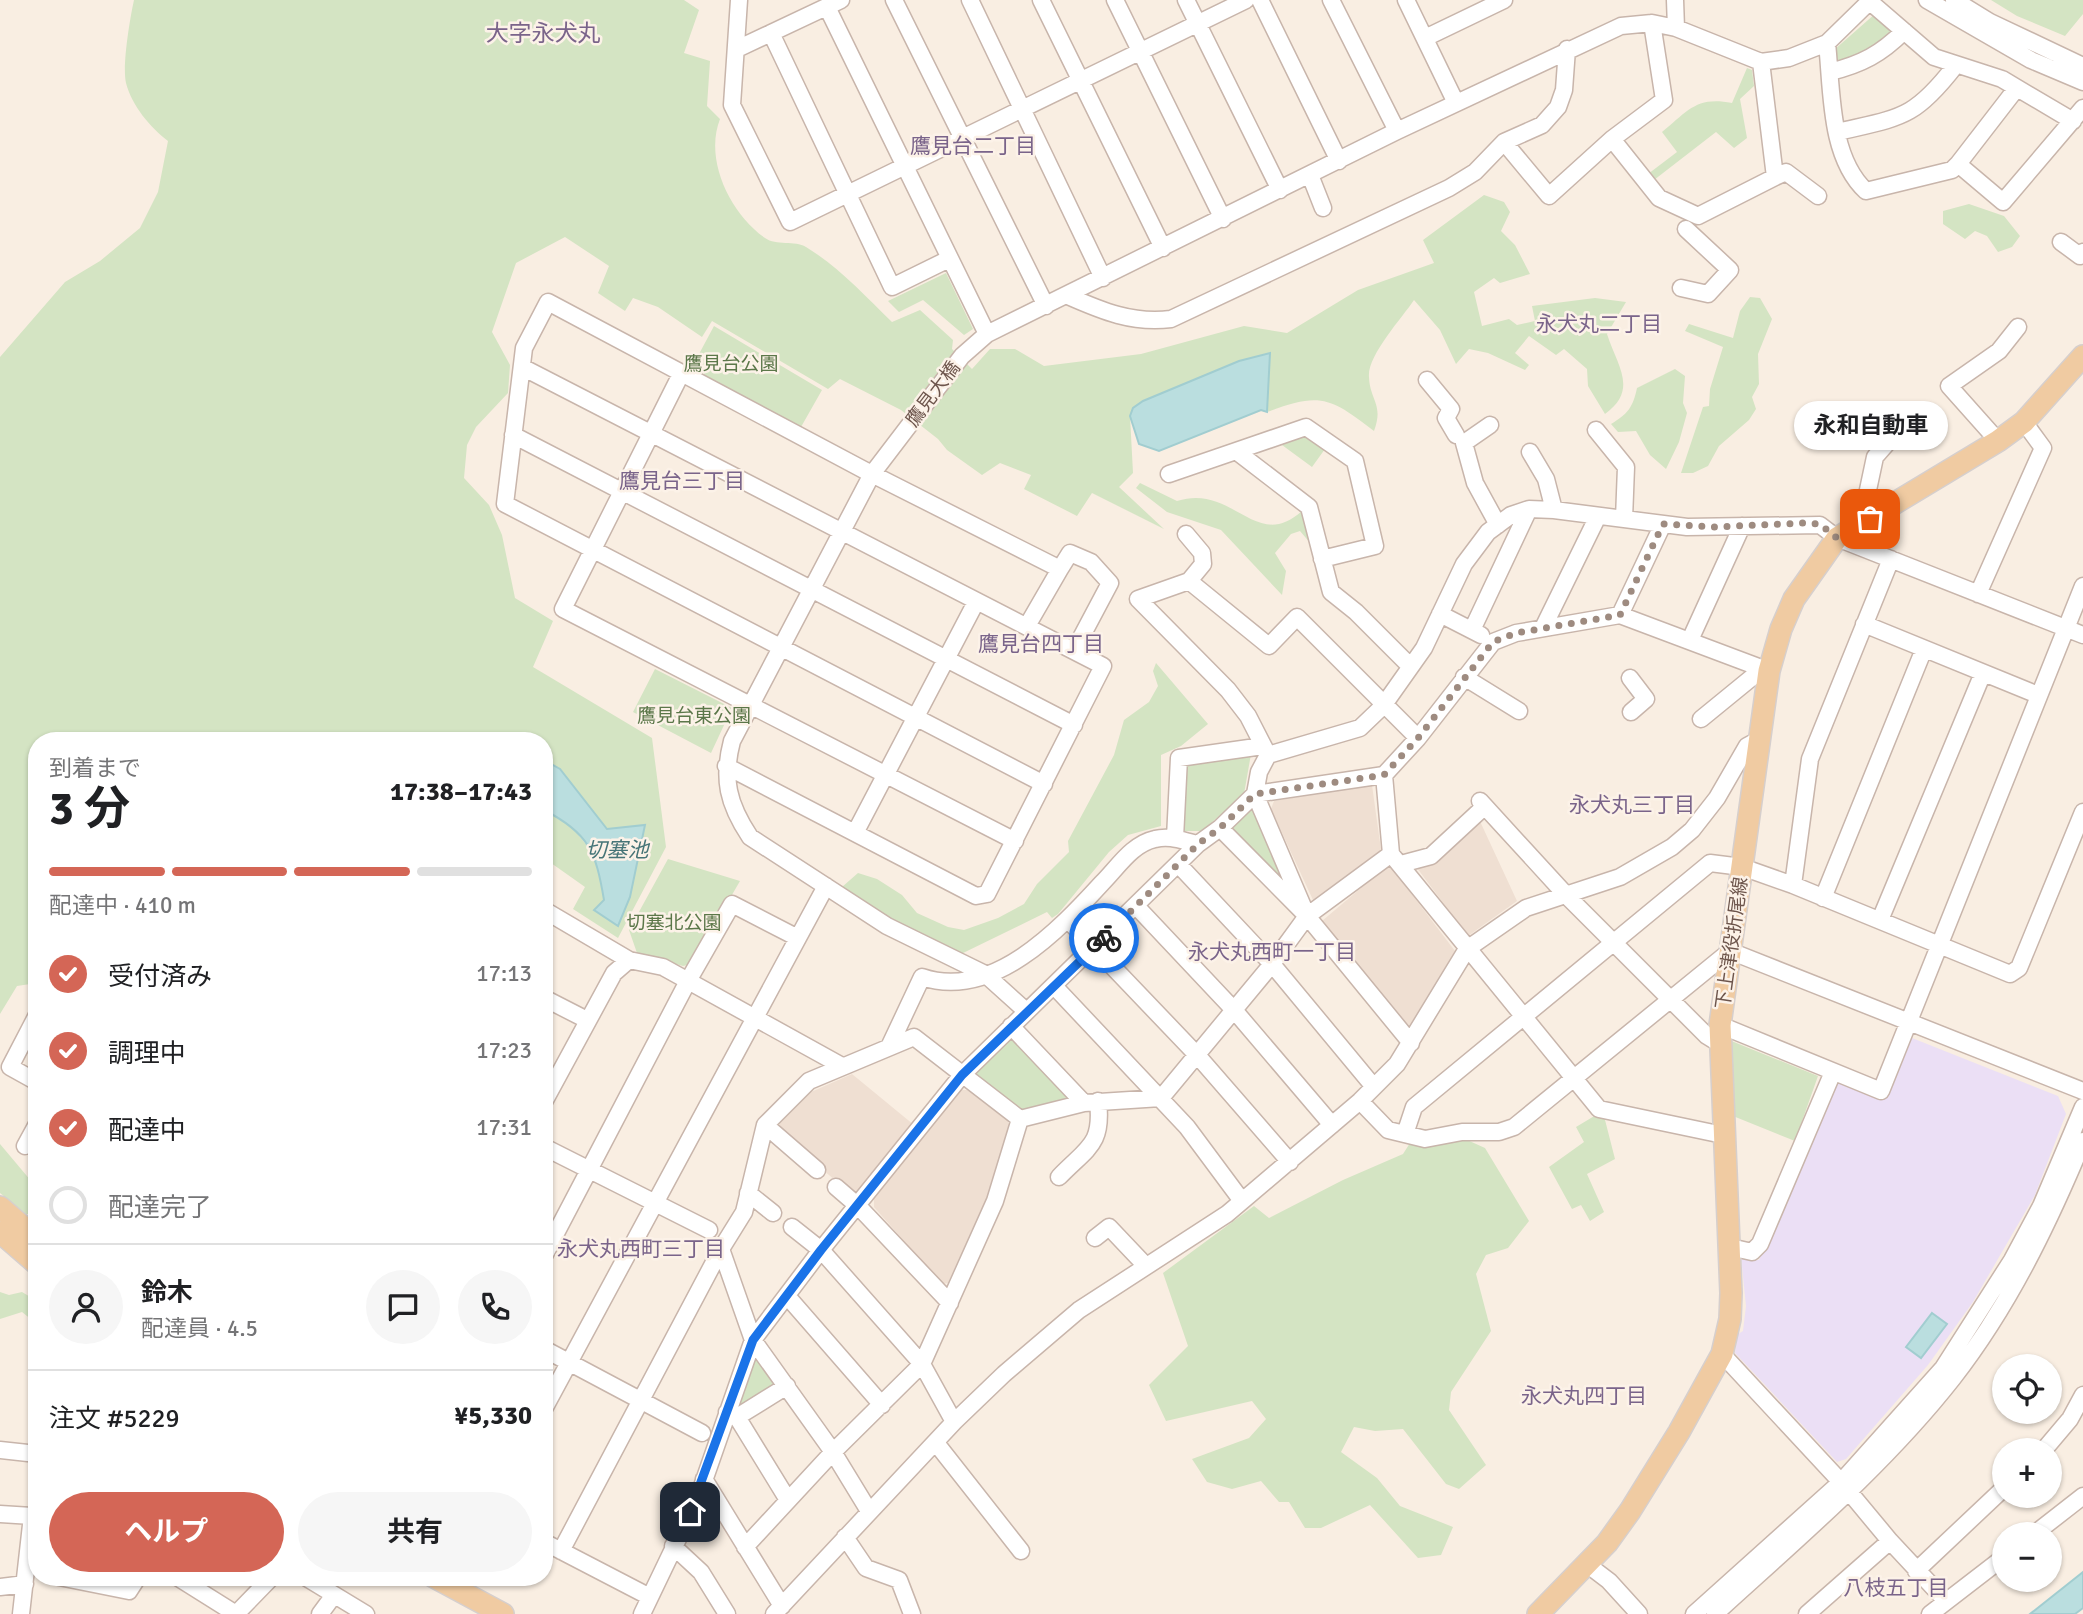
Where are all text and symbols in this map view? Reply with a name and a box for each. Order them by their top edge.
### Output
district label: 大字永犬丸 [486,19,601,48]
district label: 鷹見台二丁目 [910,133,1036,159]
district label: 永犬丸二丁目 [1536,311,1662,337]
park label: 鷹見台公園 [683,352,779,376]
street label: 鷹見大橋 [901,356,965,432]
callout: 永和自動車 [1793,400,1947,449]
text: 永和自動車 [1814,411,1929,440]
district label: 鷹見台三丁目 [619,468,745,494]
pin [1840,489,1900,549]
icon: bag [1851,500,1889,538]
district label: 鷹見台四丁目 [978,631,1104,657]
park label: 鷹見台東公園 [637,704,751,728]
text: 到着まで [49,754,141,783]
text: 17:38–17:43 [390,776,532,808]
text: 3 分 [49,781,130,837]
district label: 永犬丸三丁目 [1569,792,1695,818]
water label: 切塞池 [586,837,650,863]
street label: 下上津役折尾線 [1711,875,1753,1011]
text: 配達中 · 410 m [49,891,196,920]
courier [1069,903,1139,973]
park label: 切塞北公園 [626,911,722,935]
icon: bike [1085,919,1123,957]
district label: 永犬丸西町一丁目 [1188,939,1356,965]
icon: check [49,955,87,993]
text: 17:13 [476,959,532,988]
text: 受付済み [108,961,212,993]
icon: check [49,1032,87,1070]
text: 17:23 [476,1036,532,1065]
text: 調理中 [108,1038,186,1070]
icon: check [49,1109,87,1147]
text: 17:31 [476,1113,532,1142]
text: 配達中 [108,1115,186,1147]
text: 配達完了 [108,1192,212,1224]
district label: 永犬丸西町三丁目 [557,1236,725,1262]
button: person [49,1270,123,1344]
button: chat [366,1270,440,1344]
button: phone [458,1270,532,1344]
text: 鈴木 [141,1277,193,1309]
text: 配達員 · 4.5 [141,1314,258,1343]
map controls [1992,1354,2062,1592]
button: locate [1992,1354,2062,1424]
district label: 永犬丸四丁目 [1521,1383,1647,1409]
text: ¥5,330 [454,1400,532,1432]
text: 注文 #5229 [49,1403,180,1435]
button: + [1992,1438,2062,1508]
pin [660,1482,720,1542]
button: ヘルプ [49,1492,284,1572]
button: 共有 [298,1492,532,1572]
icon: home [671,1493,709,1531]
button: − [1992,1522,2062,1592]
district label: 八枝五丁目 [1844,1575,1949,1601]

